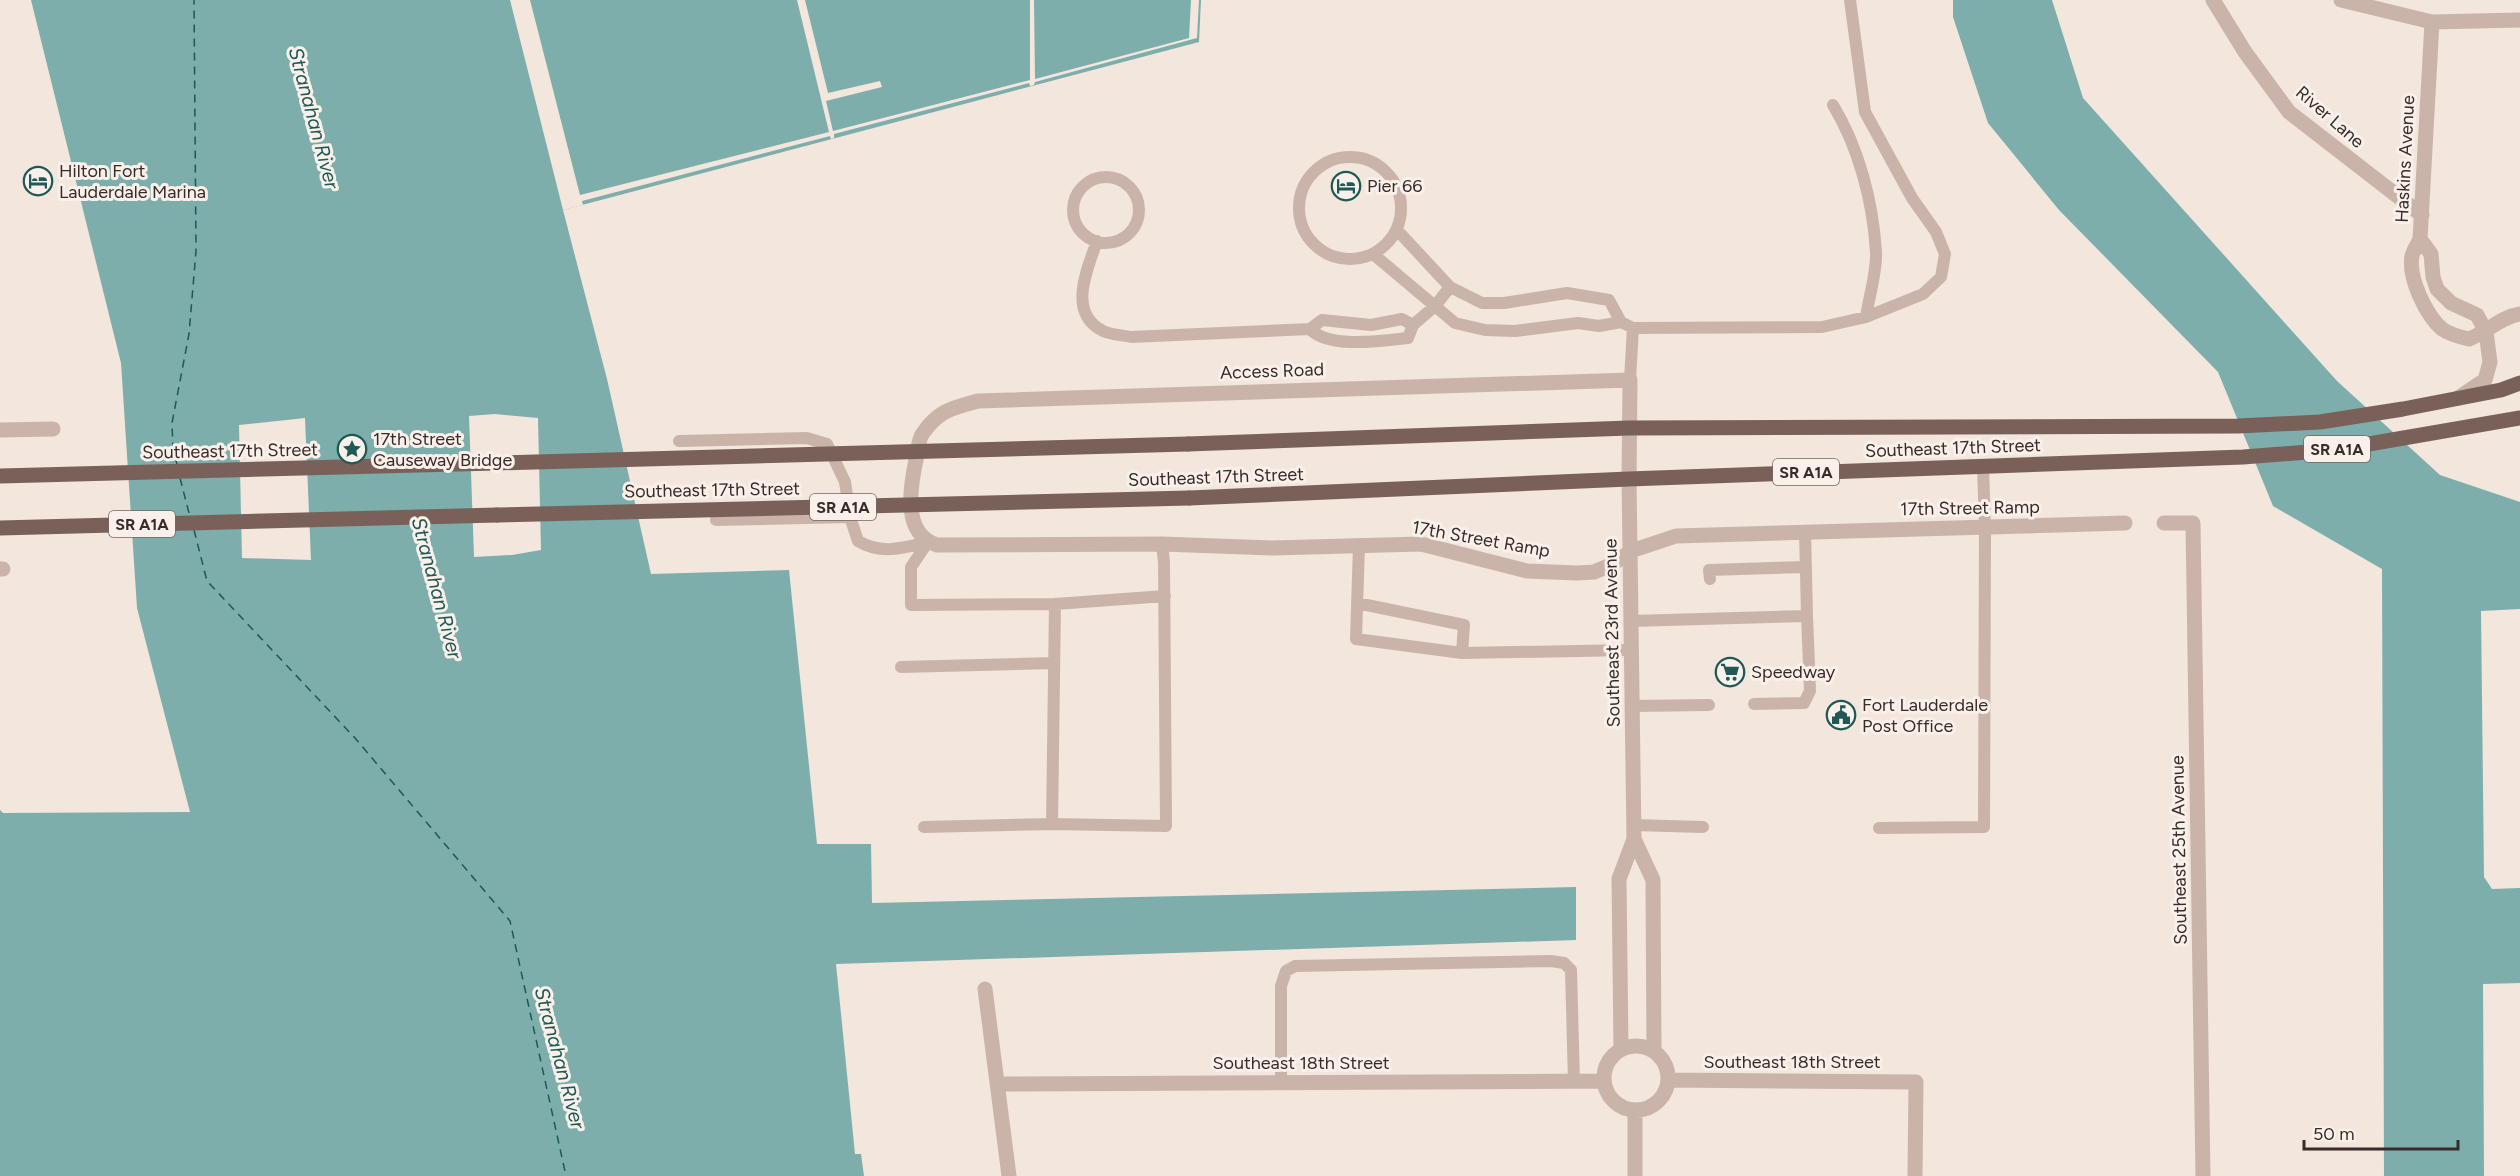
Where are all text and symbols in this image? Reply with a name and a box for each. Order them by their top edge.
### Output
water label: Stranahan River [284,45,345,193]
street label: River Lane [2291,81,2369,153]
street label: Haskins Avenue [2391,94,2419,223]
place label: Hilton Fort Lauderdale Marina [59,160,206,203]
hotel icon: Hilton Fort Lauderdale Marina [22,165,54,197]
hotel icon: Pier 66 [1330,170,1362,202]
place label: Pier 66 [1367,175,1422,197]
street label: Access Road [1220,358,1324,384]
place label: 17th Street Causeway Bridge [373,428,512,471]
place icon: 17th Street Causeway Bridge [336,433,368,465]
street label: Southeast 17th Street [1865,434,2041,462]
road number: SR A1A [2304,436,2370,462]
street label: Southeast 17th Street [142,438,318,464]
road number: SR A1A [1773,459,1839,485]
street label: Southeast 17th Street [1128,463,1304,491]
street label: Southeast 17th Street [624,477,800,503]
road number: SR A1A [810,494,876,520]
street label: 17th Street Ramp [1900,496,2040,520]
road number: SR A1A [109,511,175,537]
water label: Stranahan River [407,515,468,663]
street label: 17th Street Ramp [1410,516,1552,562]
street label: Southeast 23rd Avenue [1599,538,1625,728]
supermarket icon: Speedway [1714,656,1746,688]
place label: Speedway [1751,661,1836,683]
place label: Fort Lauderdale Post Office [1862,694,1988,737]
public building icon: Fort Lauderdale Post Office [1825,699,1857,731]
street label: Southeast 25th Avenue [2166,755,2192,945]
water label: Stranahan River [530,985,591,1133]
street label: Southeast 18th Street [1703,1051,1881,1073]
street label: Southeast 18th Street [1212,1052,1390,1074]
scale bar [2304,1113,2458,1151]
text: 50 m [2313,1123,2355,1145]

